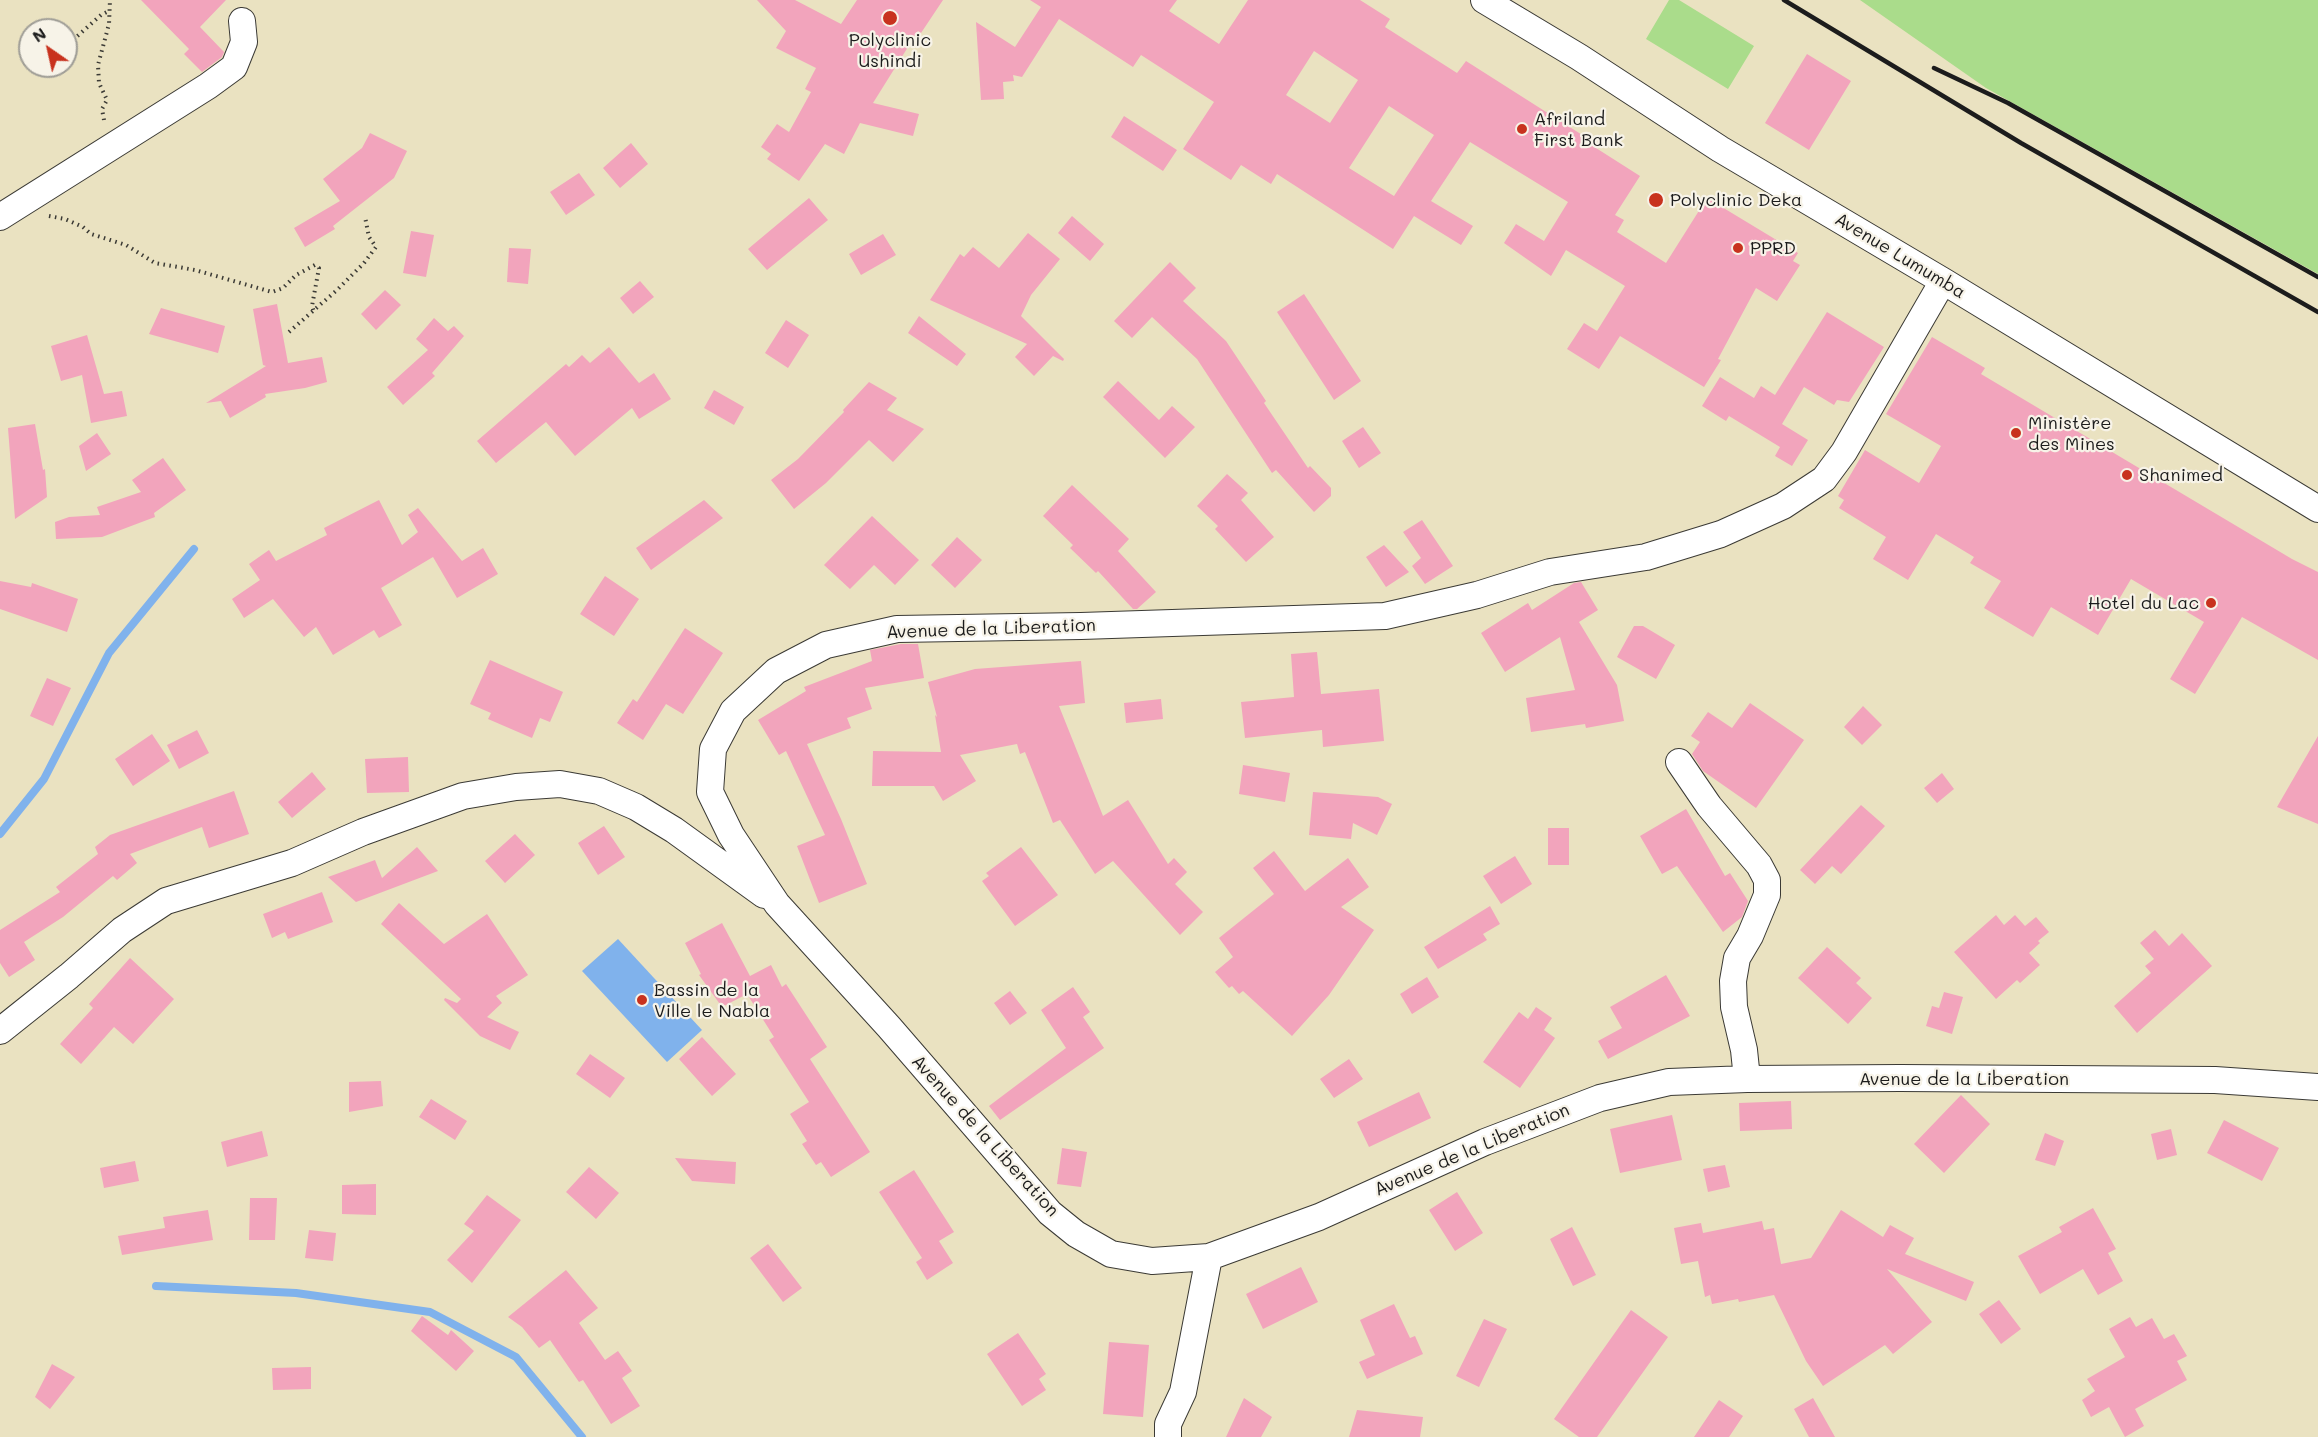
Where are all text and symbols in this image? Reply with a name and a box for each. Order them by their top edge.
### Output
marker: Polyclinic Ushindi [881,9,899,27]
north arrow [18,18,78,78]
text: N [28,22,50,46]
place label: Polyclinic Ushindi [849,29,931,72]
place label: Afriland First Bank [1534,108,1623,150]
marker: Afriland First Bank [1515,122,1529,136]
place label: Polyclinic Deka [1670,189,1802,211]
marker: Polyclinic Deka [1647,191,1665,209]
street label: Avenue Lumumba [1831,208,1969,304]
place label: PPRD [1750,237,1796,259]
marker: PPRD [1731,241,1745,255]
place label: Ministère des Mines [2028,412,2115,454]
marker: Ministère des Mines [2009,426,2023,440]
place label: Shanimed [2139,464,2223,486]
marker: Shanimed [2120,468,2134,482]
place label: Hotel du Lac [2088,592,2199,614]
marker: Hotel du Lac [2204,596,2218,610]
street label: Avenue de la Liberation [886,615,1096,643]
place label: Bassin de la Ville le Nabla [654,979,770,1022]
marker: Bassin de la Ville le Nabla [635,993,649,1007]
street label: Avenue de la Liberation [907,1051,1063,1221]
street label: Avenue de la Liberation [1859,1068,2069,1090]
street label: Avenue de la Liberation [1371,1099,1573,1201]

